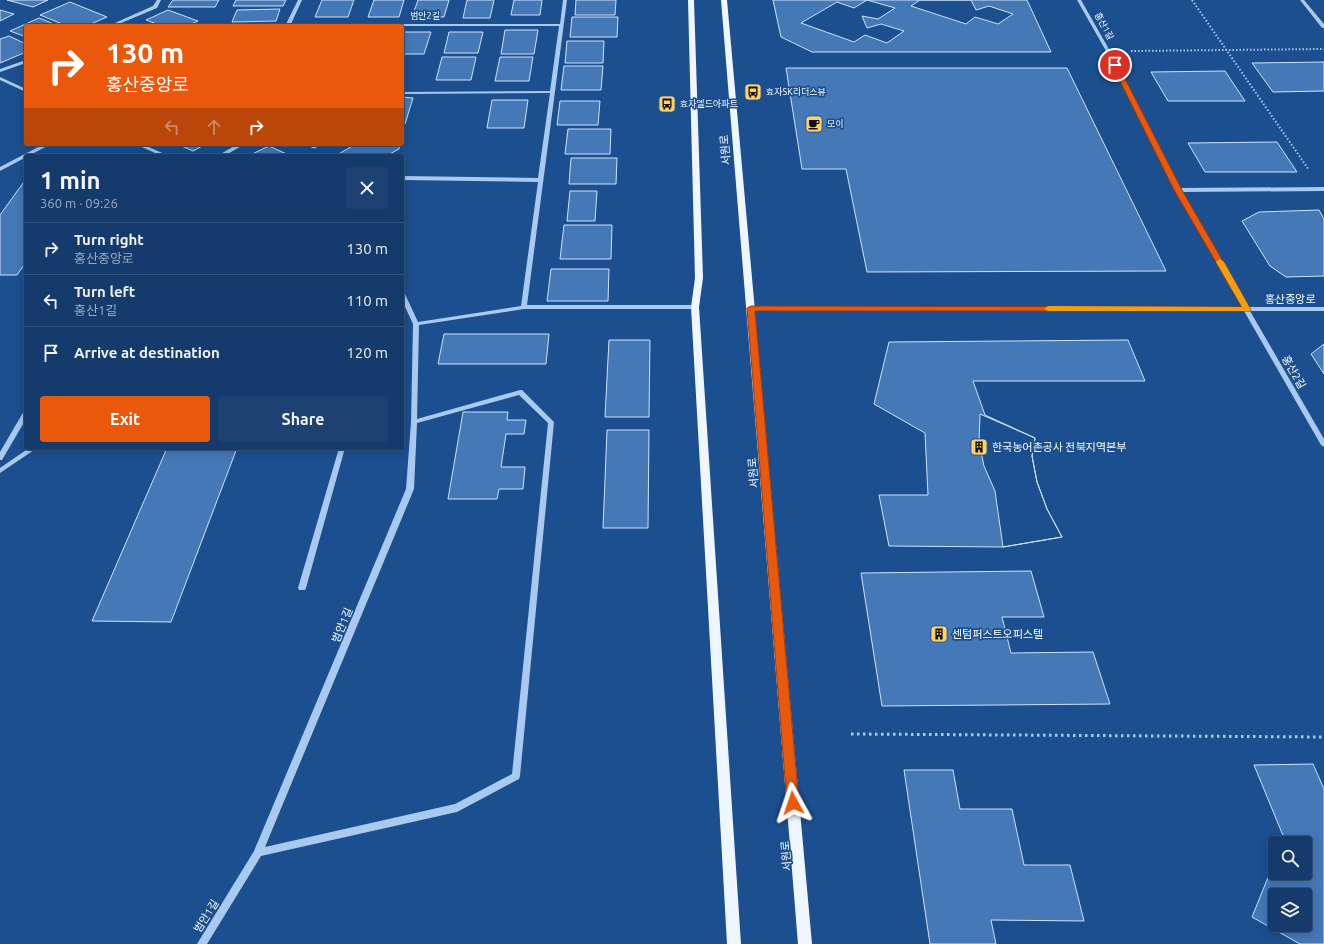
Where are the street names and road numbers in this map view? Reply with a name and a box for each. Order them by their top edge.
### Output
street label: 홍산1길 [1092,10,1116,42]
street label: 범안2길 [410,11,440,21]
street label: 서원로 [718,134,732,166]
street label: 홍산중앙로 [1265,293,1315,305]
street label: 홍산2길 [1280,353,1308,391]
street label: 서원로 [746,457,760,489]
street label: 범안1길 [329,606,355,644]
street label: 서원로 [779,840,793,872]
street label: 범안1길 [191,897,221,935]

